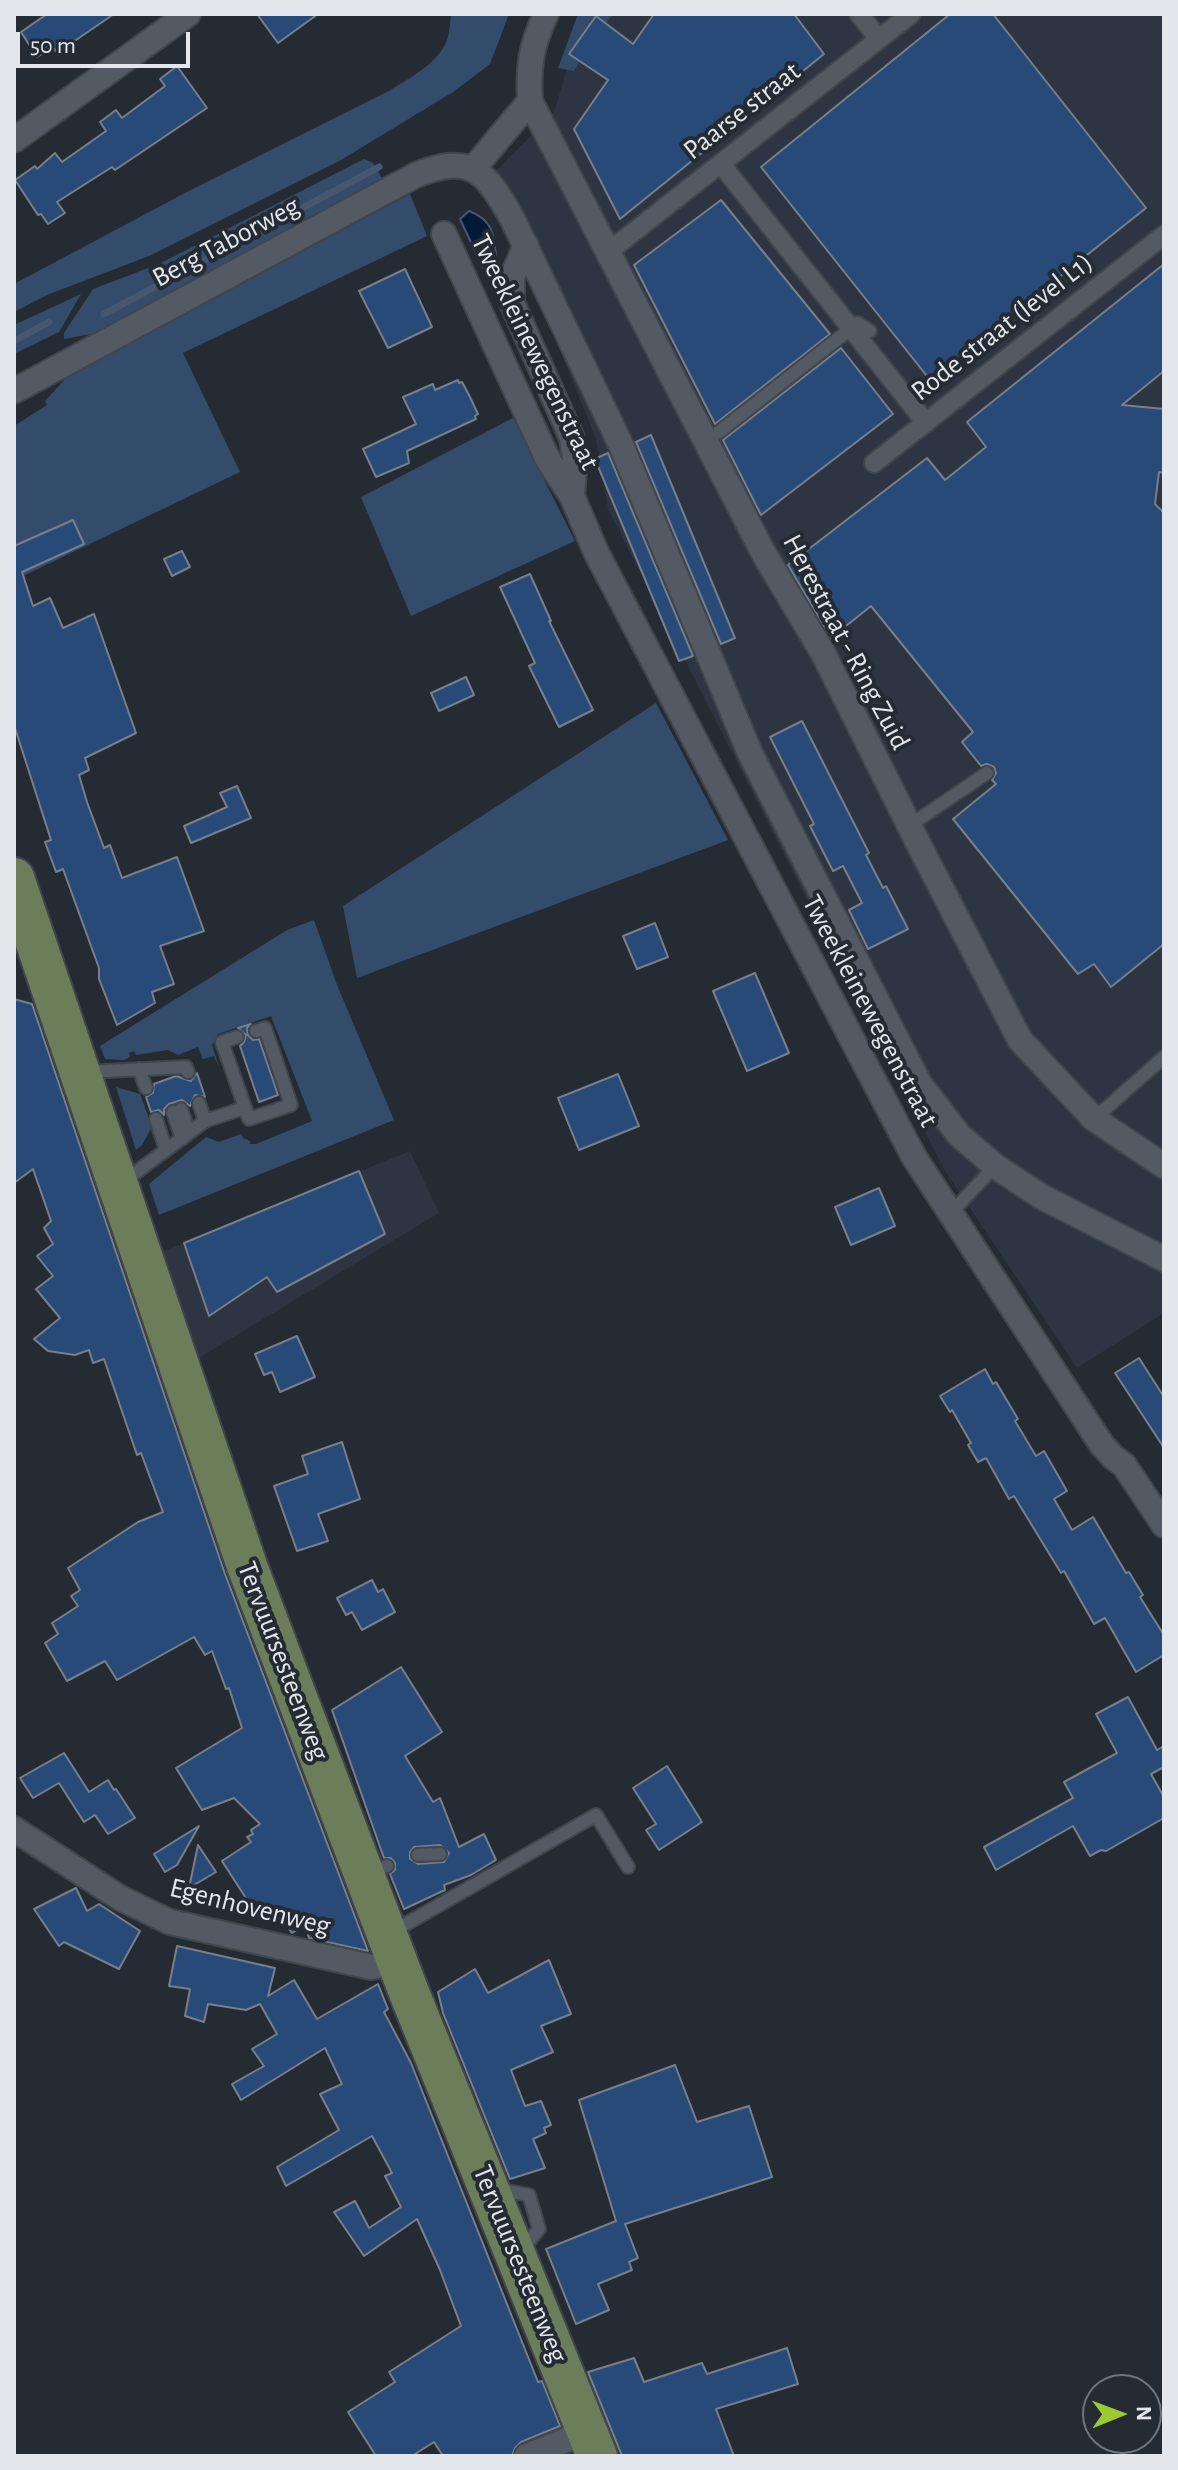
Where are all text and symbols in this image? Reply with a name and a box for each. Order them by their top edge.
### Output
scale bar [20,16,194,66]
text: 50 m [30,34,76,58]
street label: Paarse straat [677,55,807,167]
street label: Berg Taborweg [147,189,305,295]
street label: Tweekleinewegenstraat [463,229,607,475]
street label: Rode straat (level L1) [904,246,1100,408]
street label: Herestraat - Ring Zuid [775,529,917,755]
street label: Tweekleinewegenstraat [795,889,945,1133]
street label: Tervuursesteenweg [230,1557,336,1765]
street label: Egenhovenweg [166,1871,334,1943]
street label: Tervuursesteenweg [465,2160,575,2368]
north arrow [1082,2374,1162,2454]
text: N [1133,2406,1155,2421]

